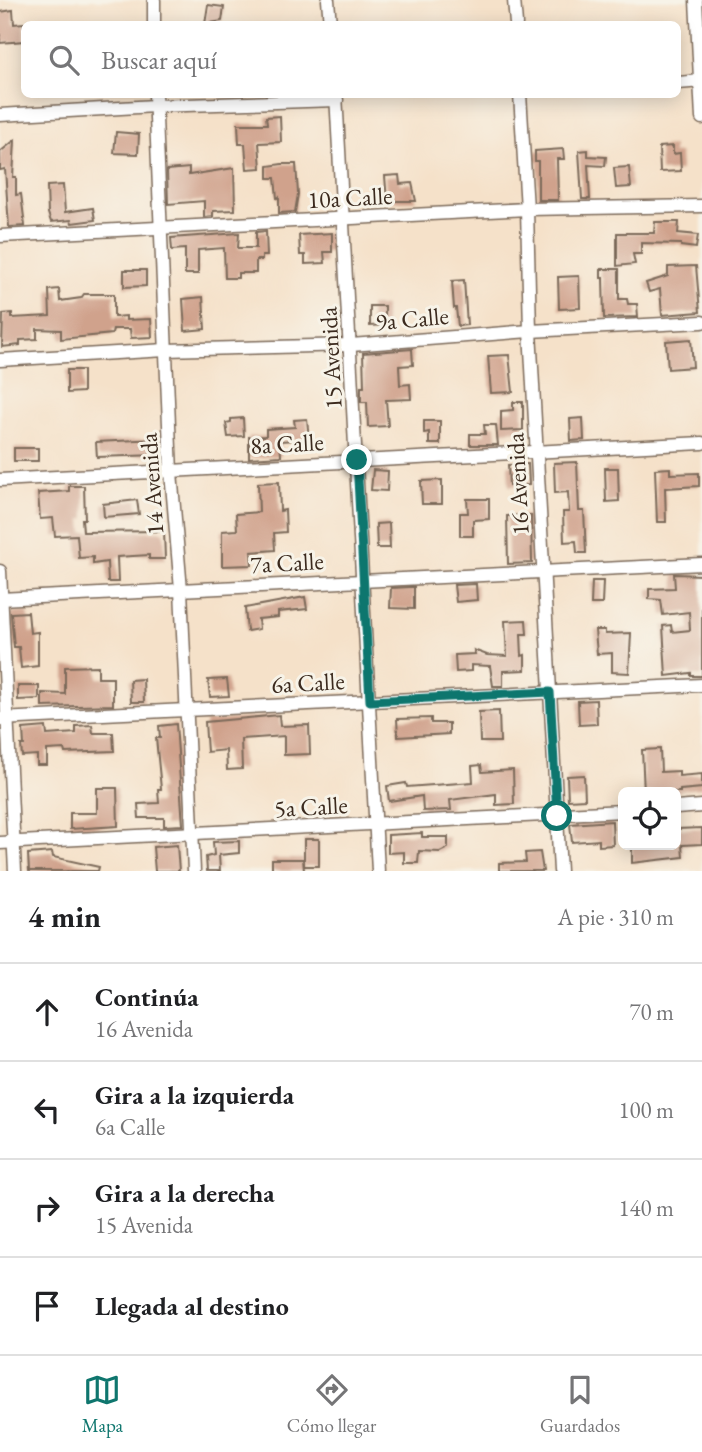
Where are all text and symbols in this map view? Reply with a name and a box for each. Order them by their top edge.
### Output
search box [21,21,681,98]
icon: search [45,41,83,79]
text: Buscar aquí [101,43,217,77]
street label: 10a Calle [307,180,393,215]
street label: 9a Calle [374,300,450,337]
street label: 15 Avenida [312,306,349,410]
street label: 8a Calle [250,426,324,461]
street label: 14 Avenida [132,431,171,536]
street label: 16 Avenida [499,432,536,536]
route end [341,444,372,475]
street label: 7a Calle [250,545,324,580]
street label: 6a Calle [271,665,345,700]
map controls [618,787,681,850]
button: locate [618,787,681,850]
street label: 5a Calle [274,789,348,824]
route start [541,800,572,831]
text: 4 min [28,897,101,936]
text: A pie · 310 m [558,902,674,932]
text: Continúa [95,980,199,1014]
icon: ahead [28,993,66,1031]
text: 70 m [629,997,674,1027]
text: 16 Avenida [95,1014,193,1044]
text: Gira a la izquierda [95,1078,294,1112]
icon: left [28,1091,66,1129]
text: 100 m [618,1095,674,1125]
text: 6a Calle [95,1112,165,1142]
text: Gira a la derecha [95,1176,275,1210]
icon: right [28,1189,66,1227]
text: 140 m [618,1193,674,1223]
text: 15 Avenida [95,1210,193,1240]
icon: arrive [28,1287,66,1325]
text: Llegada al destino [95,1289,289,1323]
tab: Mapa [82,1371,123,1438]
tab: Cómo llegar [287,1371,376,1438]
tab: Guardados [540,1371,620,1438]

